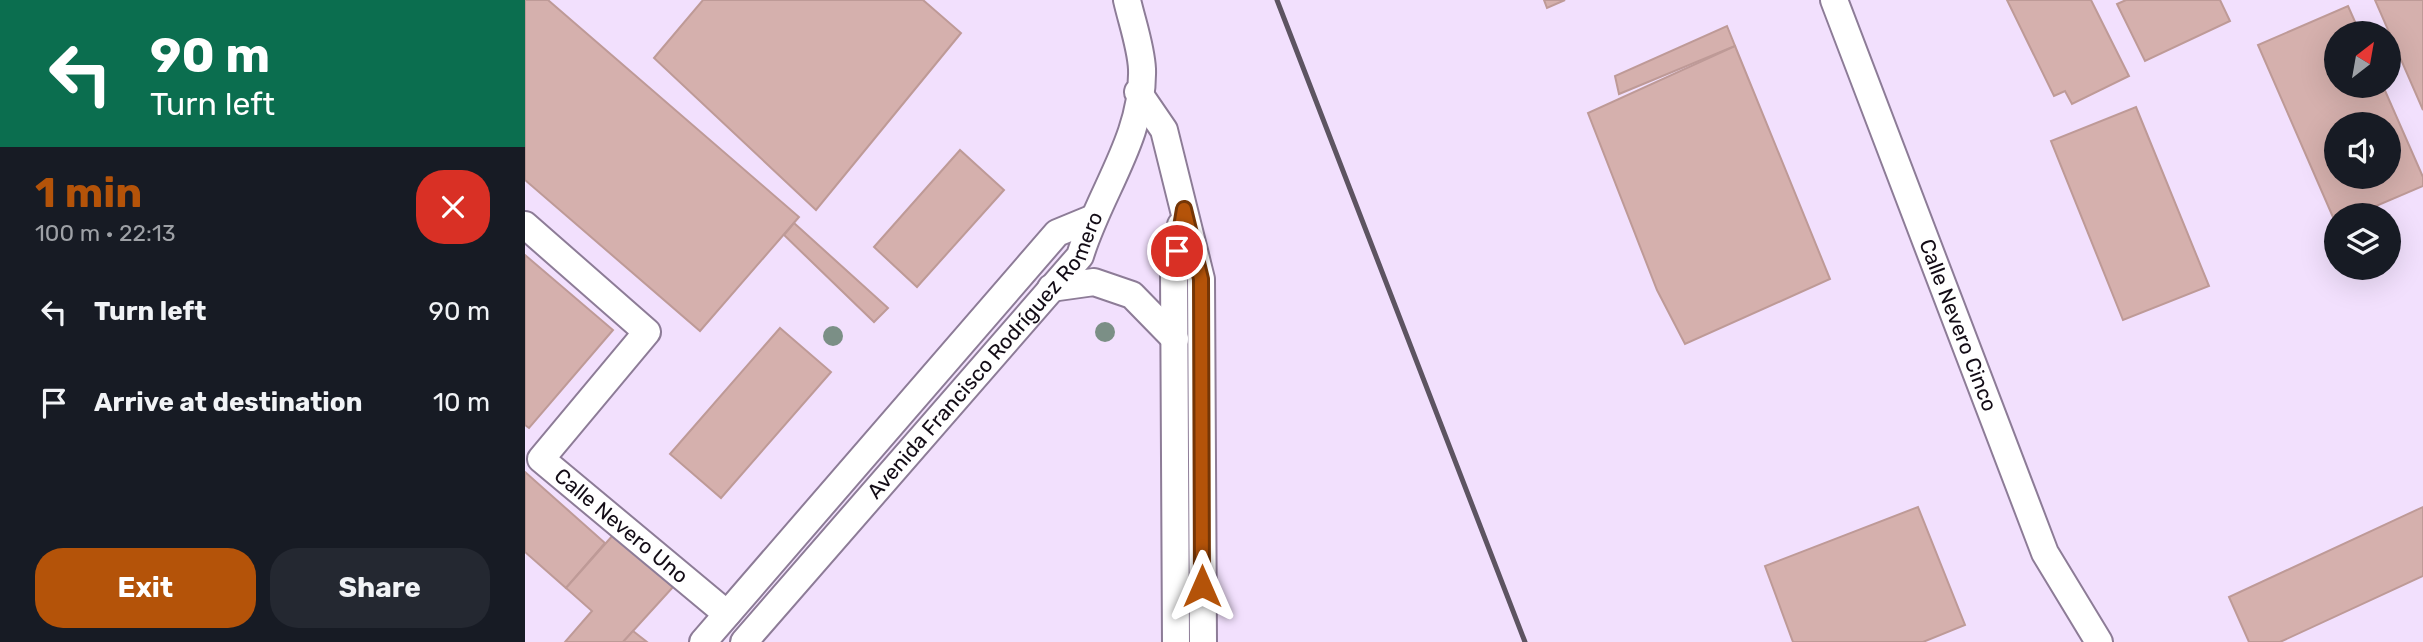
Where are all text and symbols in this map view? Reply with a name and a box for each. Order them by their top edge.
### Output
north arrow [2324,21,2401,98]
map controls [2324,21,2401,280]
text: 90 m [150,26,270,84]
icon: left [35,28,126,119]
text: Turn left [150,85,275,123]
button: sound [2324,112,2401,189]
text: 1 min [35,168,142,218]
button: close [416,170,490,244]
button: layers [2324,203,2401,280]
street label: Avenida Francisco Rodríguez Romero [862,208,1108,504]
text: 100 m · 22:13 [35,219,176,247]
pin [1147,221,1207,281]
icon: arrive [1158,232,1196,270]
street label: Calle Nevero Cinco [1914,235,2003,415]
icon: left [35,293,73,331]
text: Turn left [94,296,206,327]
text: 90 m [429,296,490,327]
icon: arrive [35,384,73,422]
text: Arrive at destination [94,387,362,418]
text: 10 m [433,387,490,418]
street label: Calle Nevero Uno [550,463,693,588]
button: Exit [35,548,256,628]
button: Share [270,548,490,628]
position arrow [1165,549,1239,623]

